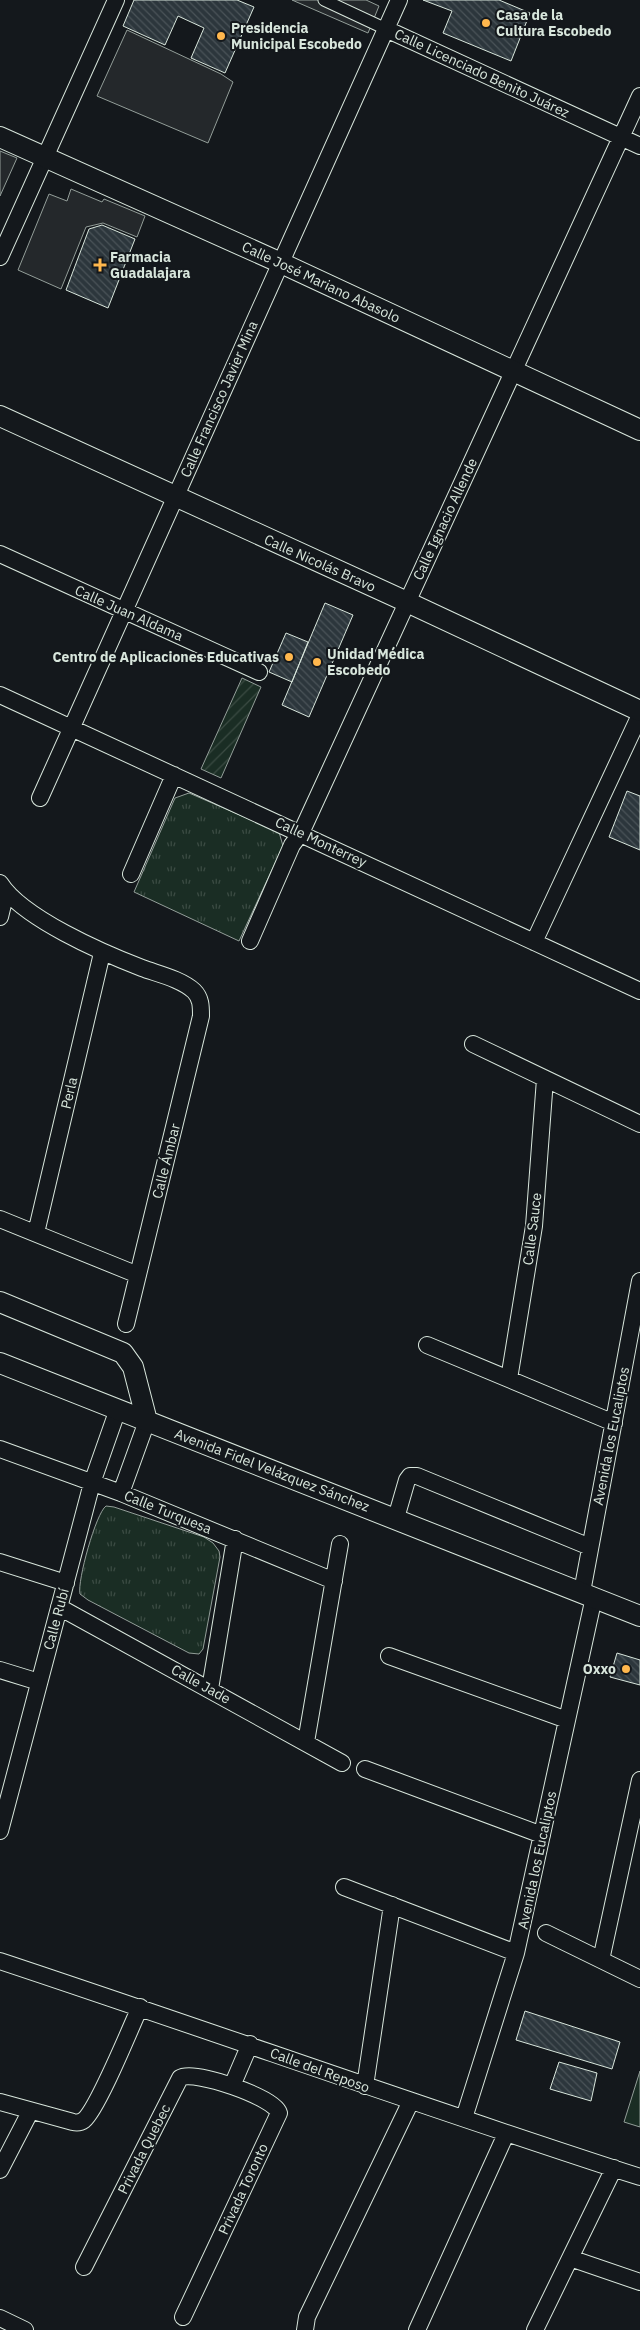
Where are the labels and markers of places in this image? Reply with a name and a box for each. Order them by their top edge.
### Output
place label: Casa de la Cultura Escobedo [496,6,612,40]
marker: Casa de la Cultura Escobedo [480,17,492,29]
place label: Presidencia Municipal Escobedo [231,19,362,53]
marker: Presidencia Municipal Escobedo [215,30,227,42]
place label: Farmacia Guadalajara [110,248,190,282]
marker: Farmacia Guadalajara [94,259,106,271]
place label: Unidad Médica Escobedo [327,645,424,679]
place label: Centro de Aplicaciones Educativas [52,648,279,666]
marker: Centro de Aplicaciones Educativas [283,651,295,663]
marker: Unidad Médica Escobedo [311,656,323,668]
place label: Oxxo [583,1660,616,1678]
marker: Oxxo [620,1663,632,1675]

